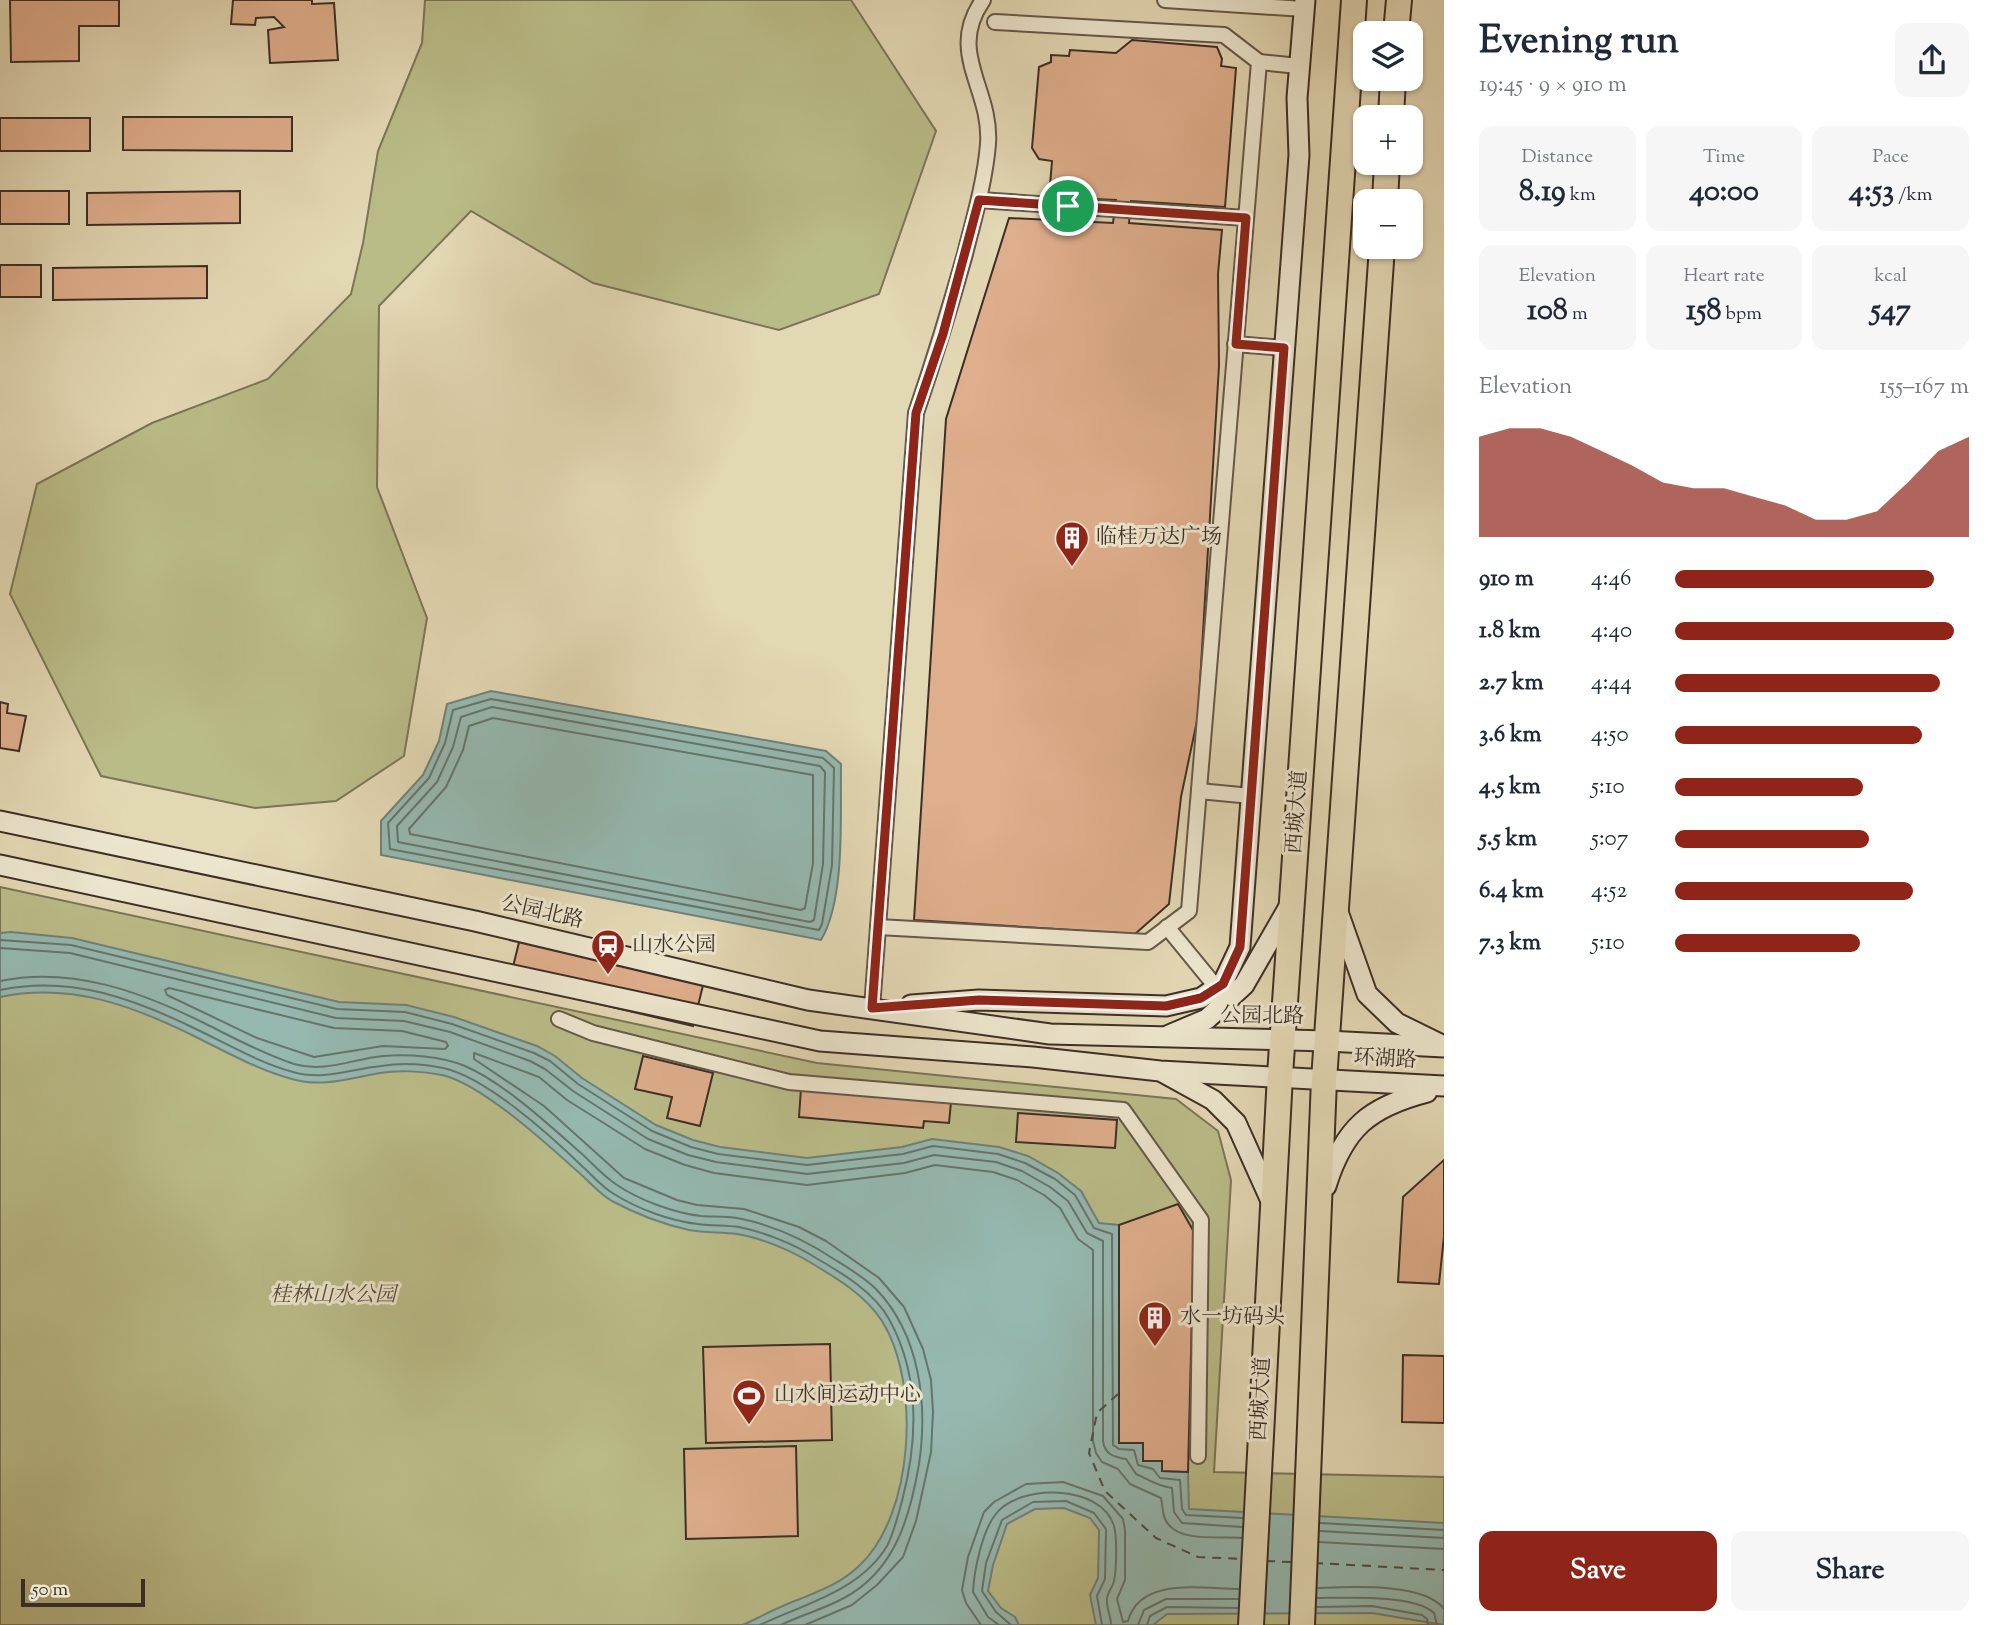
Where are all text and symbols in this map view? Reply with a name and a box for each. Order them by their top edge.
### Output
text: Evening run [1479,16,1679,70]
map controls [1353,21,1423,259]
button: layers [1353,21,1423,91]
button: share [1895,23,1969,97]
text: 19:45 · 9 × 910 m [1479,69,1627,102]
button: + [1353,105,1423,175]
text: Distance [1522,144,1593,171]
text: Time [1703,144,1745,171]
text: Pace [1872,144,1909,171]
text: 8.19 [1519,171,1566,214]
text: 40:00 [1689,171,1759,214]
text: 4:53 [1849,171,1894,214]
pin [1038,176,1098,236]
text: km [1566,182,1596,209]
text: /km [1894,182,1933,209]
icon: arrive [1049,187,1087,225]
button: − [1353,189,1423,259]
text: Elevation [1519,263,1596,290]
text: Heart rate [1683,263,1765,290]
text: kcal [1874,263,1907,290]
text: 108 [1527,290,1568,333]
text: 158 [1686,290,1721,333]
text: 547 [1870,290,1911,333]
text: m [1568,301,1588,328]
text: bpm [1721,301,1762,328]
text: Elevation [1479,371,1572,404]
text: 155–167 m [1879,371,1969,404]
building icon: 临桂万达广场 [1053,519,1091,568]
place label: 临桂万达广场 [1096,523,1222,553]
text: 910 m [1479,563,1534,596]
text: 4:46 [1591,563,1631,596]
text: 1.8 km [1479,615,1541,648]
text: 4:40 [1591,615,1632,648]
text: 2.7 km [1479,667,1544,700]
text: 4:44 [1591,667,1632,700]
text: 3.6 km [1479,719,1542,752]
text: 4:50 [1591,719,1629,752]
street label: 西城大道 [1280,769,1316,855]
text: 4.5 km [1479,771,1541,804]
text: 5:10 [1591,771,1625,804]
text: 5.5 km [1479,823,1537,856]
text: 5:07 [1591,823,1628,856]
text: 6.4 km [1479,875,1544,908]
text: 4:52 [1591,875,1627,908]
street label: 公园北路 [498,889,586,937]
station icon: 山水公园 [589,927,627,976]
text: 7.3 km [1479,927,1541,960]
text: 5:10 [1591,927,1625,960]
place label: 山水公园 [632,931,716,961]
street label: 公园北路 [1220,1001,1304,1033]
street label: 环湖路 [1353,1043,1417,1077]
park label: 桂林山水公园 [270,1281,399,1311]
building icon: 水一坊码头 [1136,1299,1174,1348]
place label: 水一坊码头 [1180,1303,1285,1333]
street label: 西城大道 [1245,1356,1279,1442]
sports icon: 山水间运动中心 [730,1377,768,1426]
place label: 山水间运动中心 [774,1381,921,1411]
button: Save [1479,1531,1717,1611]
button: Share [1731,1531,1969,1611]
scale bar [21,1576,145,1608]
text: 50 m [32,1577,68,1604]

